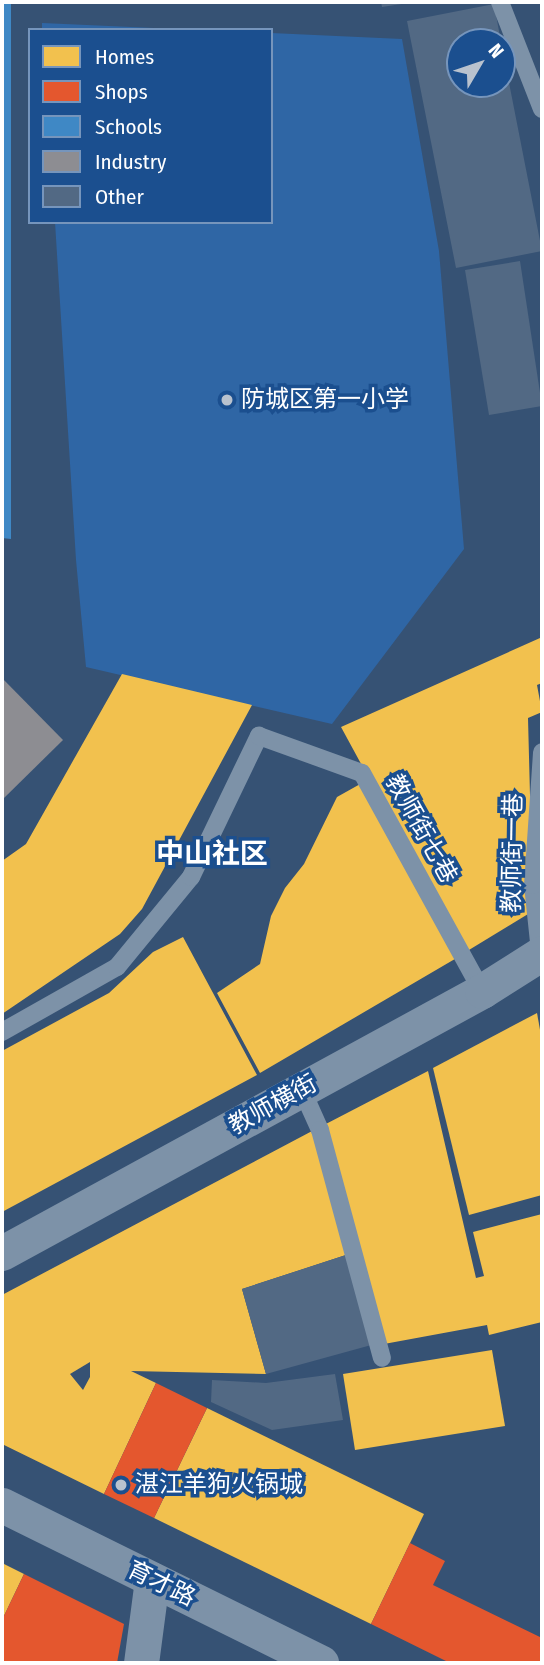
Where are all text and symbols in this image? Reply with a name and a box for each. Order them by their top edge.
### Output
legend [28,28,273,224]
north arrow [446,28,516,98]
text: N [484,39,509,62]
text: Homes [95,44,154,70]
text: Shops [95,79,148,105]
text: Schools [95,114,162,140]
text: Industry [95,149,166,175]
text: Other [95,184,144,210]
place label: 防城区第一小学 [241,386,409,414]
marker: 防城区第一小学 [219,392,235,408]
street label: 教师街七巷 [379,770,463,888]
street label: 教师街一巷 [498,793,528,913]
district label: 中山社区 [156,837,268,871]
street label: 教师横街 [224,1069,322,1141]
place label: 湛江羊狗火锅城 [135,1471,303,1499]
marker: 湛江羊狗火锅城 [113,1477,129,1493]
street label: 育才路 [122,1555,200,1613]

